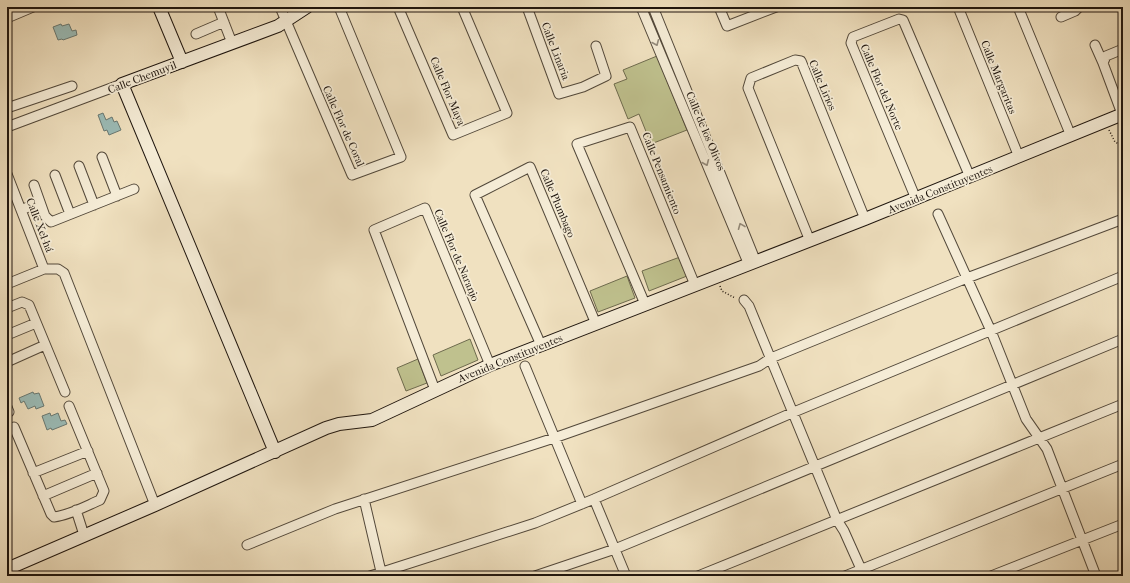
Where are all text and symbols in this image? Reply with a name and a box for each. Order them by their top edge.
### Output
street label: Calle Linaria [539,21,573,83]
one-way arrow [652,39,660,46]
street label: Calle Margaritas [978,39,1019,116]
street label: Calle Flor del Norte [858,42,906,133]
street label: Calle Flor Maya [427,55,468,128]
street label: Calle Chemuyil [106,58,178,97]
street label: Calle Lirios [806,58,839,112]
street label: Calle Flor de Coral [320,84,367,169]
street label: Calle de los Olivos [683,90,728,173]
street label: Calle Pensamiento [639,130,684,216]
one-way arrow [702,160,710,167]
street label: Avenida Constituyentes [885,162,994,217]
street label: Calle Plumbago [537,167,578,240]
street label: Calle Xel-há [23,196,56,255]
street label: Calle Flor de Naranjo [431,207,482,304]
one-way arrow [738,223,746,231]
street label: Avenida Constituyentes [455,331,564,386]

